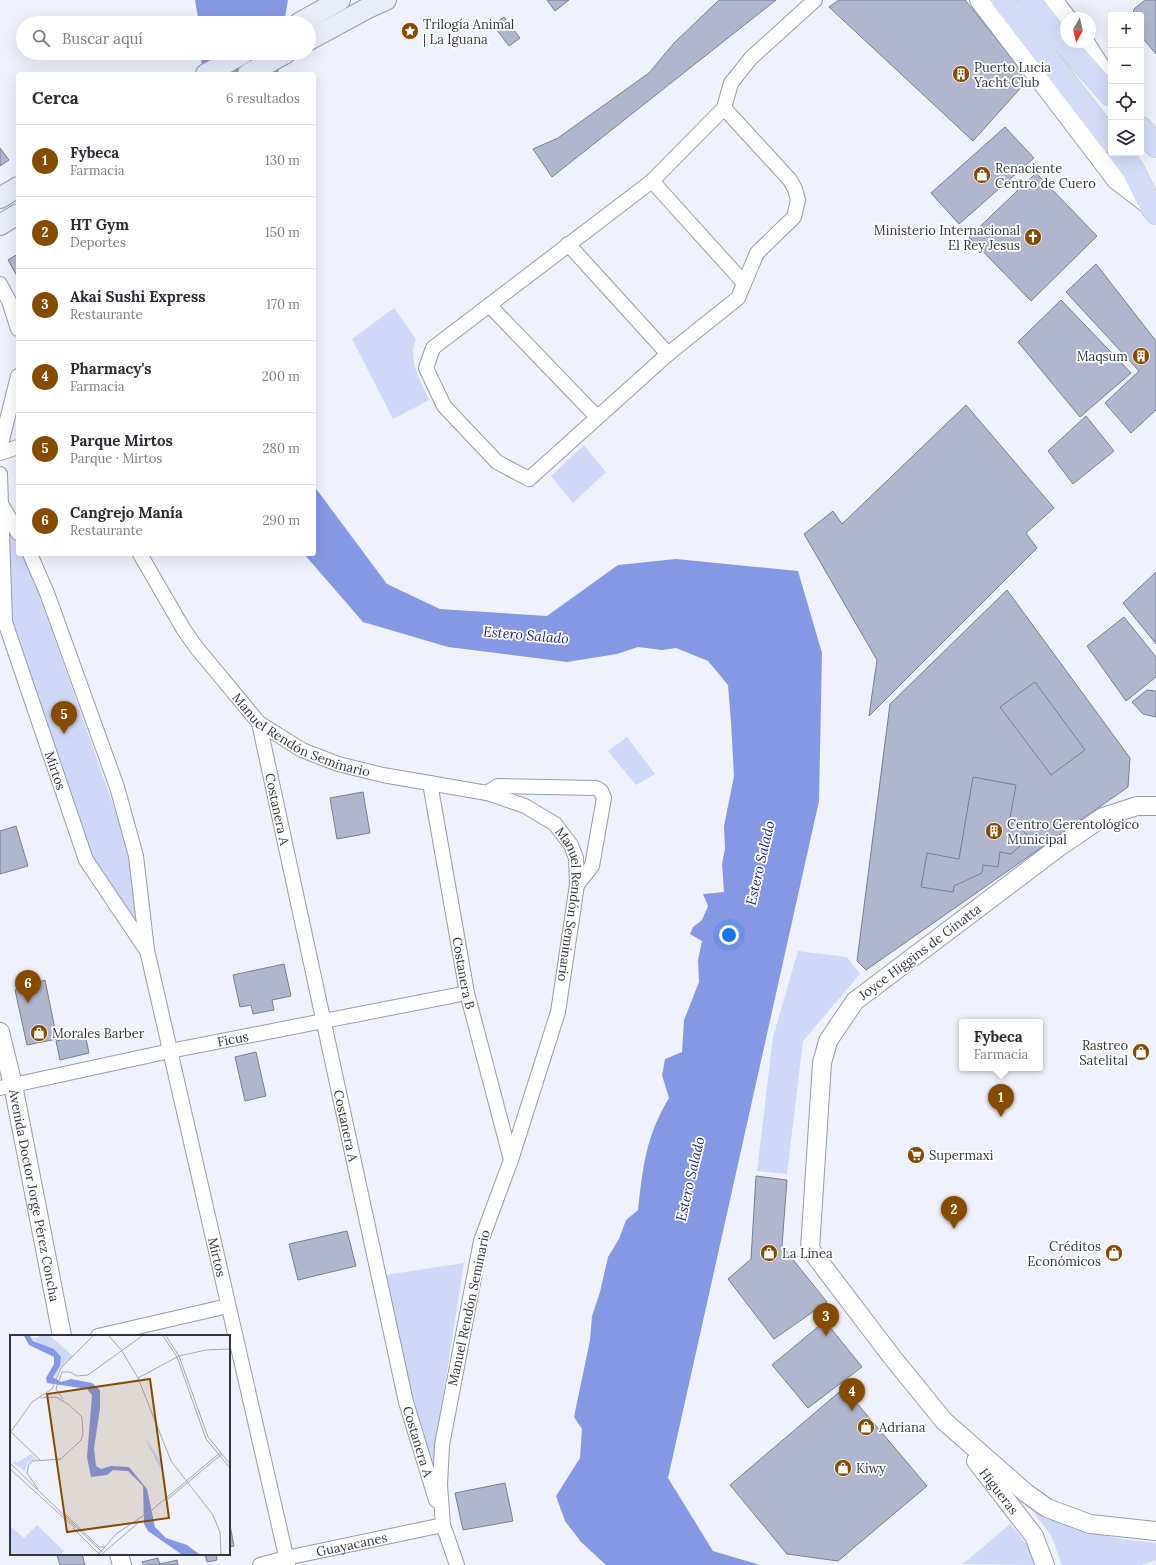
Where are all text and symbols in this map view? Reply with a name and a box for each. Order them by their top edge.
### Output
north arrow [1060,12,1096,48]
map controls [1108,12,1144,156]
button: + [1108,12,1144,48]
search box [16,16,316,60]
place label: Trilogía Animal | La Iguana [423,16,515,48]
place icon: Trilogía Animal | La Iguana [400,21,420,41]
icon: search [30,27,52,49]
text: Buscar aquí [62,29,143,48]
button: − [1108,48,1144,84]
place label: Puerto Lucia Yacht Club [973,59,1051,91]
building icon: Puerto Lucia Yacht Club [951,64,971,84]
button: locate [1108,84,1144,120]
text: Cerca [32,87,79,109]
text: 6 resultados [226,90,300,107]
button: layers [1108,120,1144,156]
text: Fybeca [70,143,119,162]
text: 1 [42,152,48,169]
text: 130 m [265,152,300,169]
place label: Renaciente Centro de Cuero [995,160,1096,192]
text: Farmacia [70,162,125,179]
shop icon: Renaciente Centro de Cuero [972,165,992,185]
text: HT Gym [70,215,129,234]
place label: Ministerio Internacional El Rey Jesus [874,222,1020,254]
text: 2 [42,224,48,241]
text: 150 m [265,224,300,241]
church icon: Ministerio Internacional El Rey Jesus [1023,227,1043,247]
text: Deportes [70,234,126,251]
text: Akai Sushi Express [70,287,205,306]
text: 3 [41,296,49,313]
text: 170 m [266,296,300,313]
text: Restaurante [70,306,143,323]
building icon: Maqsum [1131,346,1151,366]
place label: Maqsum [1077,348,1128,365]
text: Pharmacy's [70,359,151,378]
text: 4 [41,368,49,385]
text: 200 m [262,368,300,385]
text: Farmacia [70,378,125,395]
text: Parque Mirtos [70,431,173,450]
text: 5 [41,440,49,457]
text: 280 m [263,440,300,457]
text: Parque · Mirtos [70,450,162,467]
text: Cangrejo Manía [70,503,183,522]
text: 6 [41,512,49,529]
text: 290 m [262,512,300,529]
text: Restaurante [70,522,143,539]
water label: Estero Salado [482,622,570,648]
street label: Manuel Rendón Seminario [229,689,372,780]
pin: 5 [51,701,77,734]
street label: Mirtos [41,749,70,792]
street label: Costanera A [262,771,294,847]
place label: Centro Gerentológico Municipal [1007,816,1140,848]
water label: Estero Salado [742,819,778,907]
building icon: Centro Gerentológico Municipal [984,821,1004,841]
street label: Manuel Rendón Seminario [552,823,586,983]
street label: Joyce Higgins de Ginatta [855,900,985,1004]
your location [719,925,739,945]
street label: Costanera B [449,936,479,1011]
pin: 6 [15,970,41,1003]
popup [959,1019,1043,1071]
shop icon: Morales Barber [29,1023,49,1043]
place label: Morales Barber [52,1025,145,1042]
street label: Ficus [216,1027,250,1050]
text: Fybeca [974,1027,1023,1046]
place label: Rastreo Satelital [1079,1037,1128,1069]
shop icon: Rastreo Satelital [1131,1042,1151,1062]
text: Farmacia [974,1046,1028,1063]
pin: 1 [988,1084,1014,1117]
street label: Avenida Doctor Jorge Pérez Concha [5,1087,64,1303]
street label: Costanera A [330,1088,362,1164]
water label: Estero Salado [672,1135,708,1223]
supermarket icon: Supermaxi [906,1145,926,1165]
place label: Supermaxi [929,1147,994,1164]
pin: 2 [941,1196,967,1229]
street label: Manuel Rendón Seminario [444,1228,494,1388]
street label: Mirtos [205,1236,230,1278]
place label: Créditos Económicos [1027,1238,1101,1270]
shop icon: La Línea [759,1243,779,1263]
shop icon: Créditos Económicos [1104,1243,1124,1263]
place label: La Línea [782,1245,833,1262]
pin: 3 [813,1303,839,1336]
inset map [10,1335,230,1555]
pin: 4 [839,1378,865,1411]
street label: Costanera A [399,1404,437,1480]
shop icon: Adriana [856,1417,876,1437]
place label: Adriana [878,1419,926,1436]
shop icon: Kiwy [833,1458,853,1478]
place label: Kiwy [856,1460,886,1477]
street label: Higueras [976,1464,1022,1518]
street label: Guayacanes [314,1528,389,1560]

